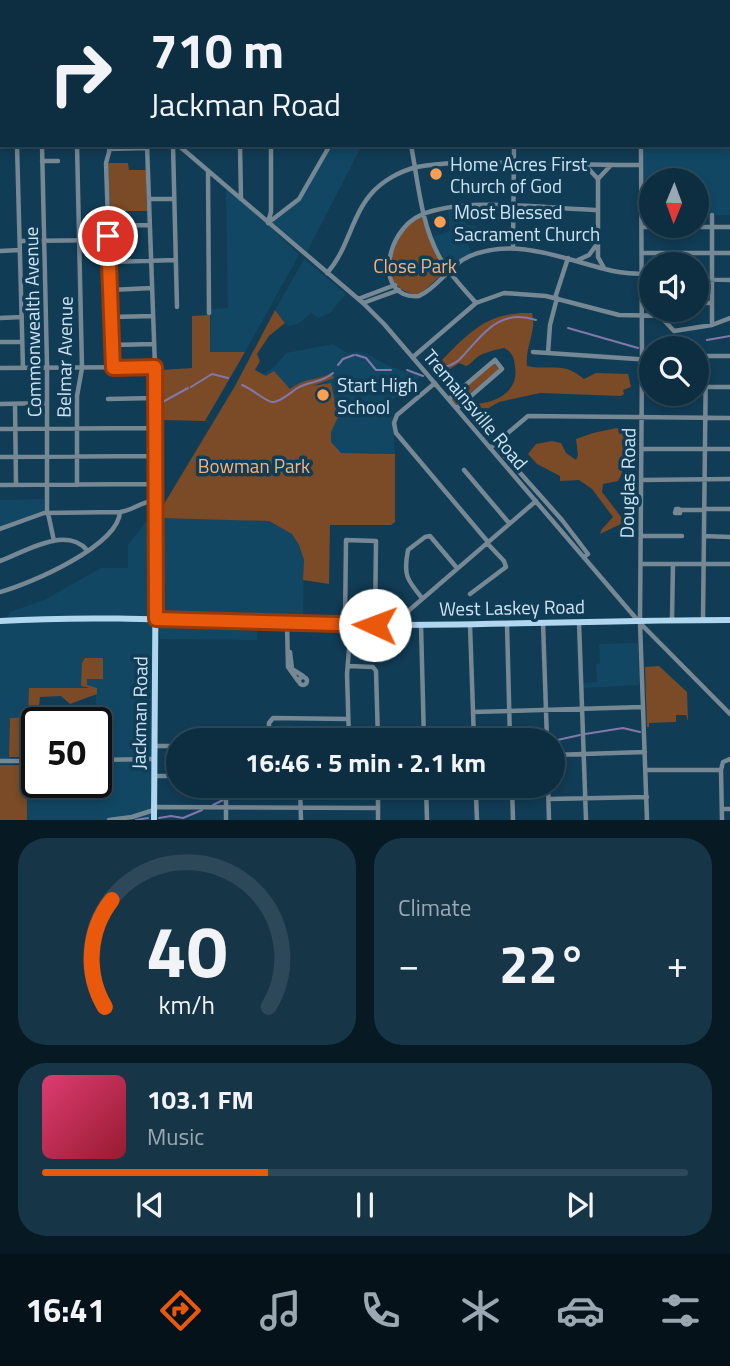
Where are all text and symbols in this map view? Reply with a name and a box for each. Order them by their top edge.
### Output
text: 710 m [150,12,284,87]
icon: right [35,28,126,119]
text: Jackman Road [150,80,341,128]
place label: Home Acres First Church of God [450,149,587,200]
marker: Home Acres First Church of God [428,166,444,182]
north arrow [639,168,709,238]
map controls [639,168,709,406]
place label: Most Blessed Sacrament Church [454,197,600,248]
pin [78,206,138,266]
marker: Most Blessed Sacrament Church [432,214,448,230]
icon: arrive [89,217,127,255]
street label: Commonwealth Avenue [16,227,48,417]
park label: Close Park [373,251,457,280]
button: sound [639,252,709,322]
street label: Belmar Avenue [48,296,80,418]
button: search [639,336,709,406]
street label: Tremainsville Road [417,342,535,476]
place label: Start High School [337,370,418,421]
marker: Start High School [315,387,331,403]
street label: Douglas Road [612,428,642,538]
park label: Bowman Park [198,451,310,480]
position arrow [338,588,412,662]
street label: West Laskey Road [439,591,585,623]
street label: Jackman Road [124,656,154,770]
speed limit sign: 50 [21,707,112,798]
text: 16:46 · 5 min · 2.1 km [245,743,486,782]
text: Climate [398,890,471,925]
text: 40 [146,896,228,1006]
text: 22° [499,924,587,1003]
text: − [398,935,419,993]
text: + [667,935,688,993]
text: km/h [159,986,215,1024]
text: 103.1 FM [147,1080,254,1119]
text: Music [147,1119,204,1154]
icon: previous [131,1186,169,1224]
icon: pause [346,1186,384,1224]
icon: next [561,1186,599,1224]
text: 16:41 [25,1286,105,1334]
icon: directions [156,1286,205,1335]
icon: music [256,1286,305,1335]
icon: phone [356,1286,405,1335]
icon: climate [456,1286,505,1335]
icon: car [556,1286,605,1335]
icon: filters [656,1286,705,1335]

